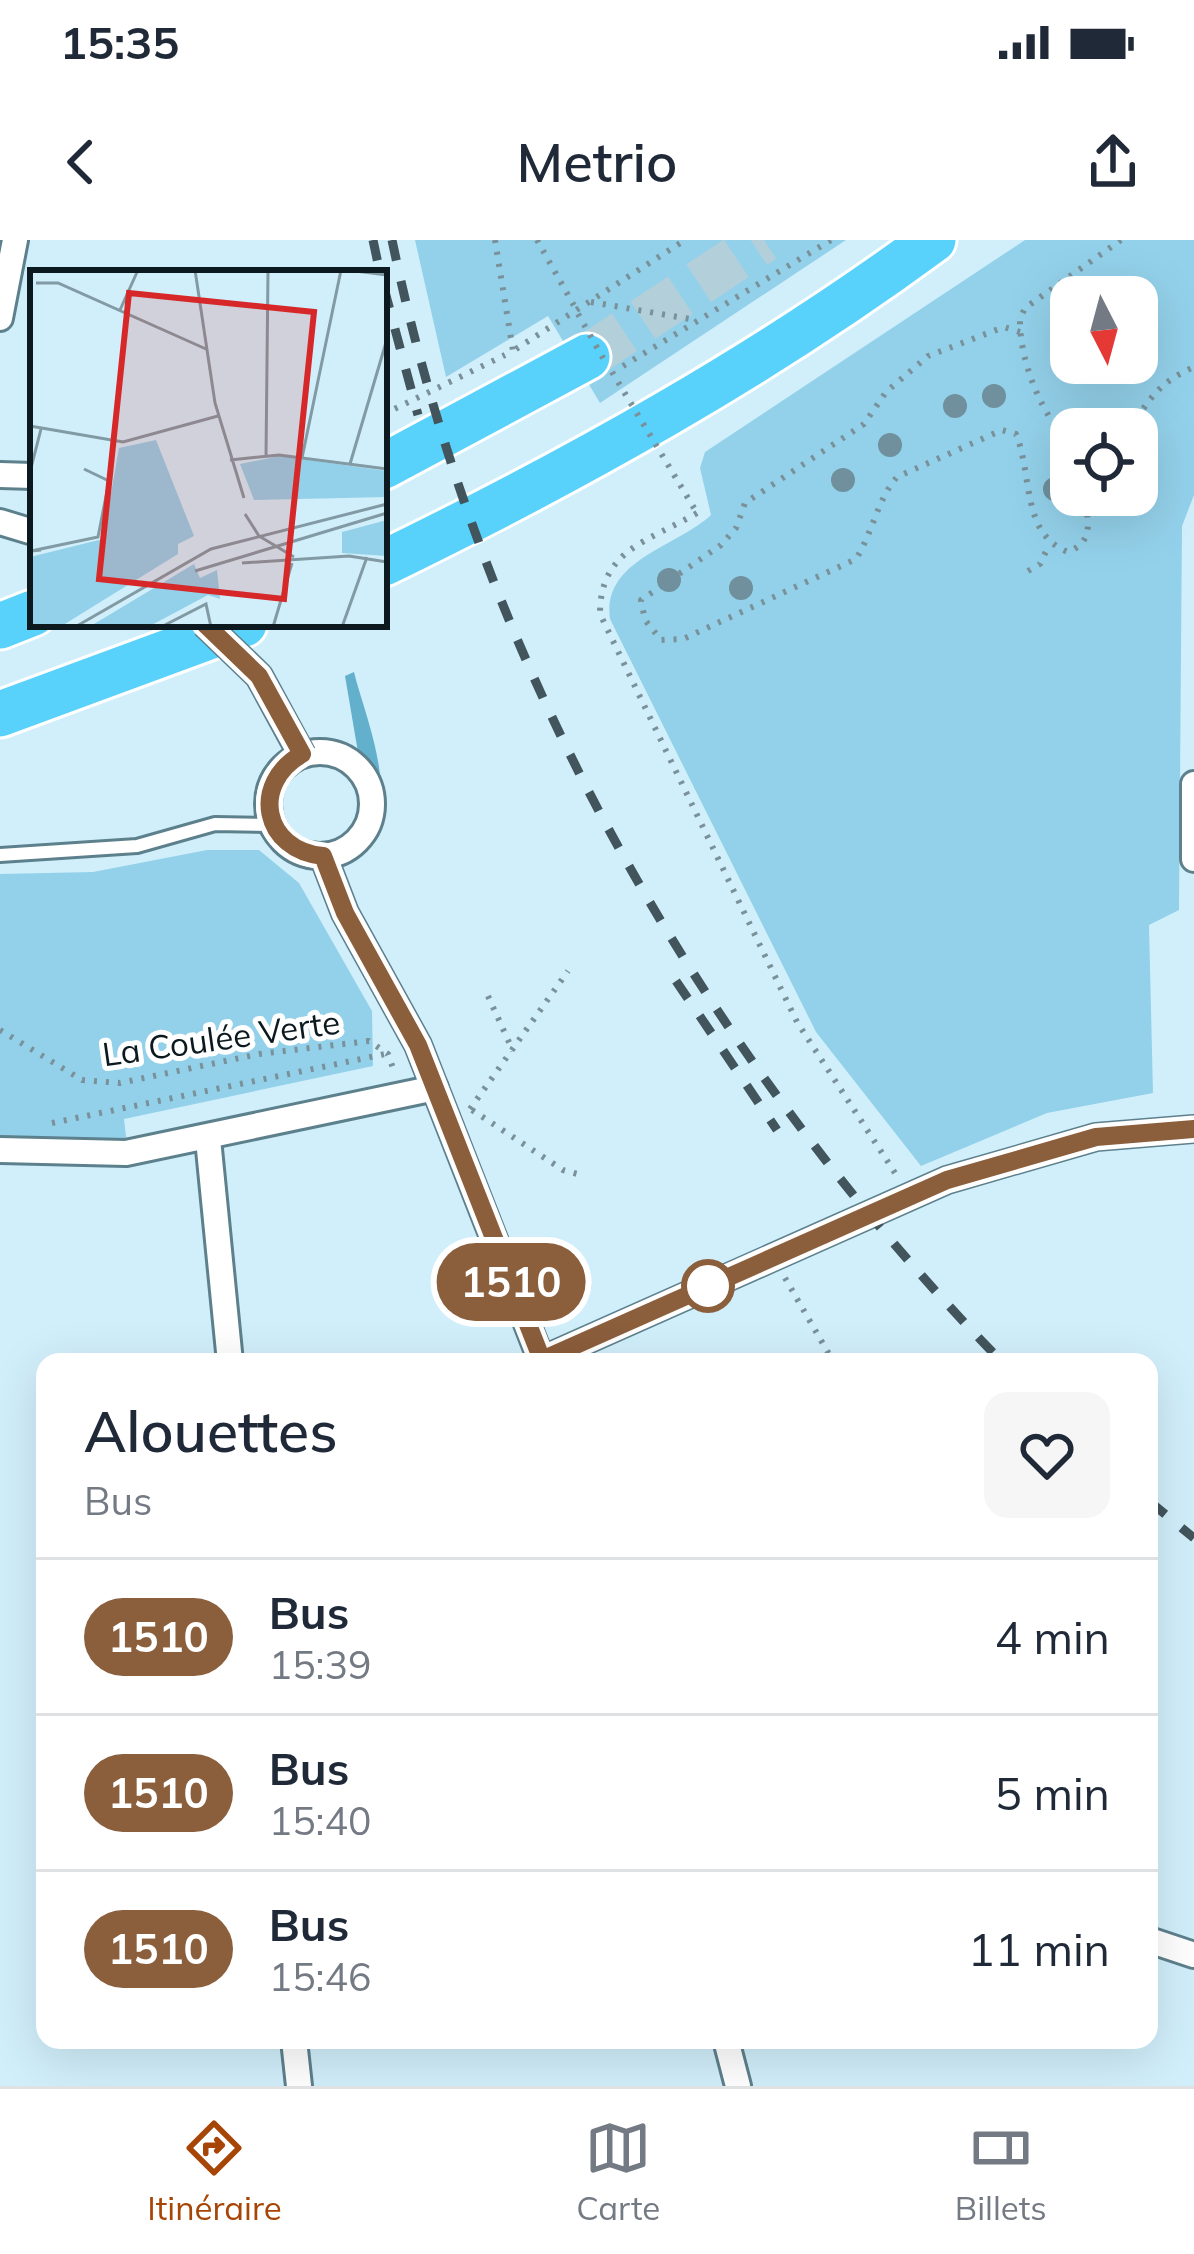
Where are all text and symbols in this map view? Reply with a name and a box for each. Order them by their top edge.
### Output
text: 15:35 [60,14,179,70]
text: Metrio [517,128,677,196]
icon: back [48,129,114,195]
icon: share [1080,129,1146,195]
inset map [30,270,387,627]
north arrow [1050,276,1158,384]
map controls [1050,276,1158,516]
button: locate [1050,408,1158,516]
street label: La Coulée Verte [100,1001,342,1074]
line badge: 1510 [427,1243,595,1321]
text: 1510 [461,1255,561,1308]
unlabelled marker [683,1261,733,1311]
button: heart [984,1392,1110,1518]
text: Alouettes [84,1395,338,1466]
text: Bus [84,1476,152,1525]
text: Bus [269,1584,349,1640]
text: 4 min [995,1609,1110,1665]
text: 1510 [108,1610,209,1663]
text: 15:39 [269,1640,371,1689]
text: Bus [269,1740,349,1796]
text: 5 min [995,1765,1110,1821]
text: 1510 [108,1766,209,1819]
text: 15:40 [269,1796,371,1845]
text: Bus [269,1896,349,1952]
text: 11 min [968,1921,1110,1977]
text: 1510 [108,1922,209,1975]
text: 15:46 [269,1952,371,2001]
tab: Itinéraire [147,2115,282,2228]
tab: Carte [576,2115,660,2228]
tab: Billets [955,2115,1047,2228]

